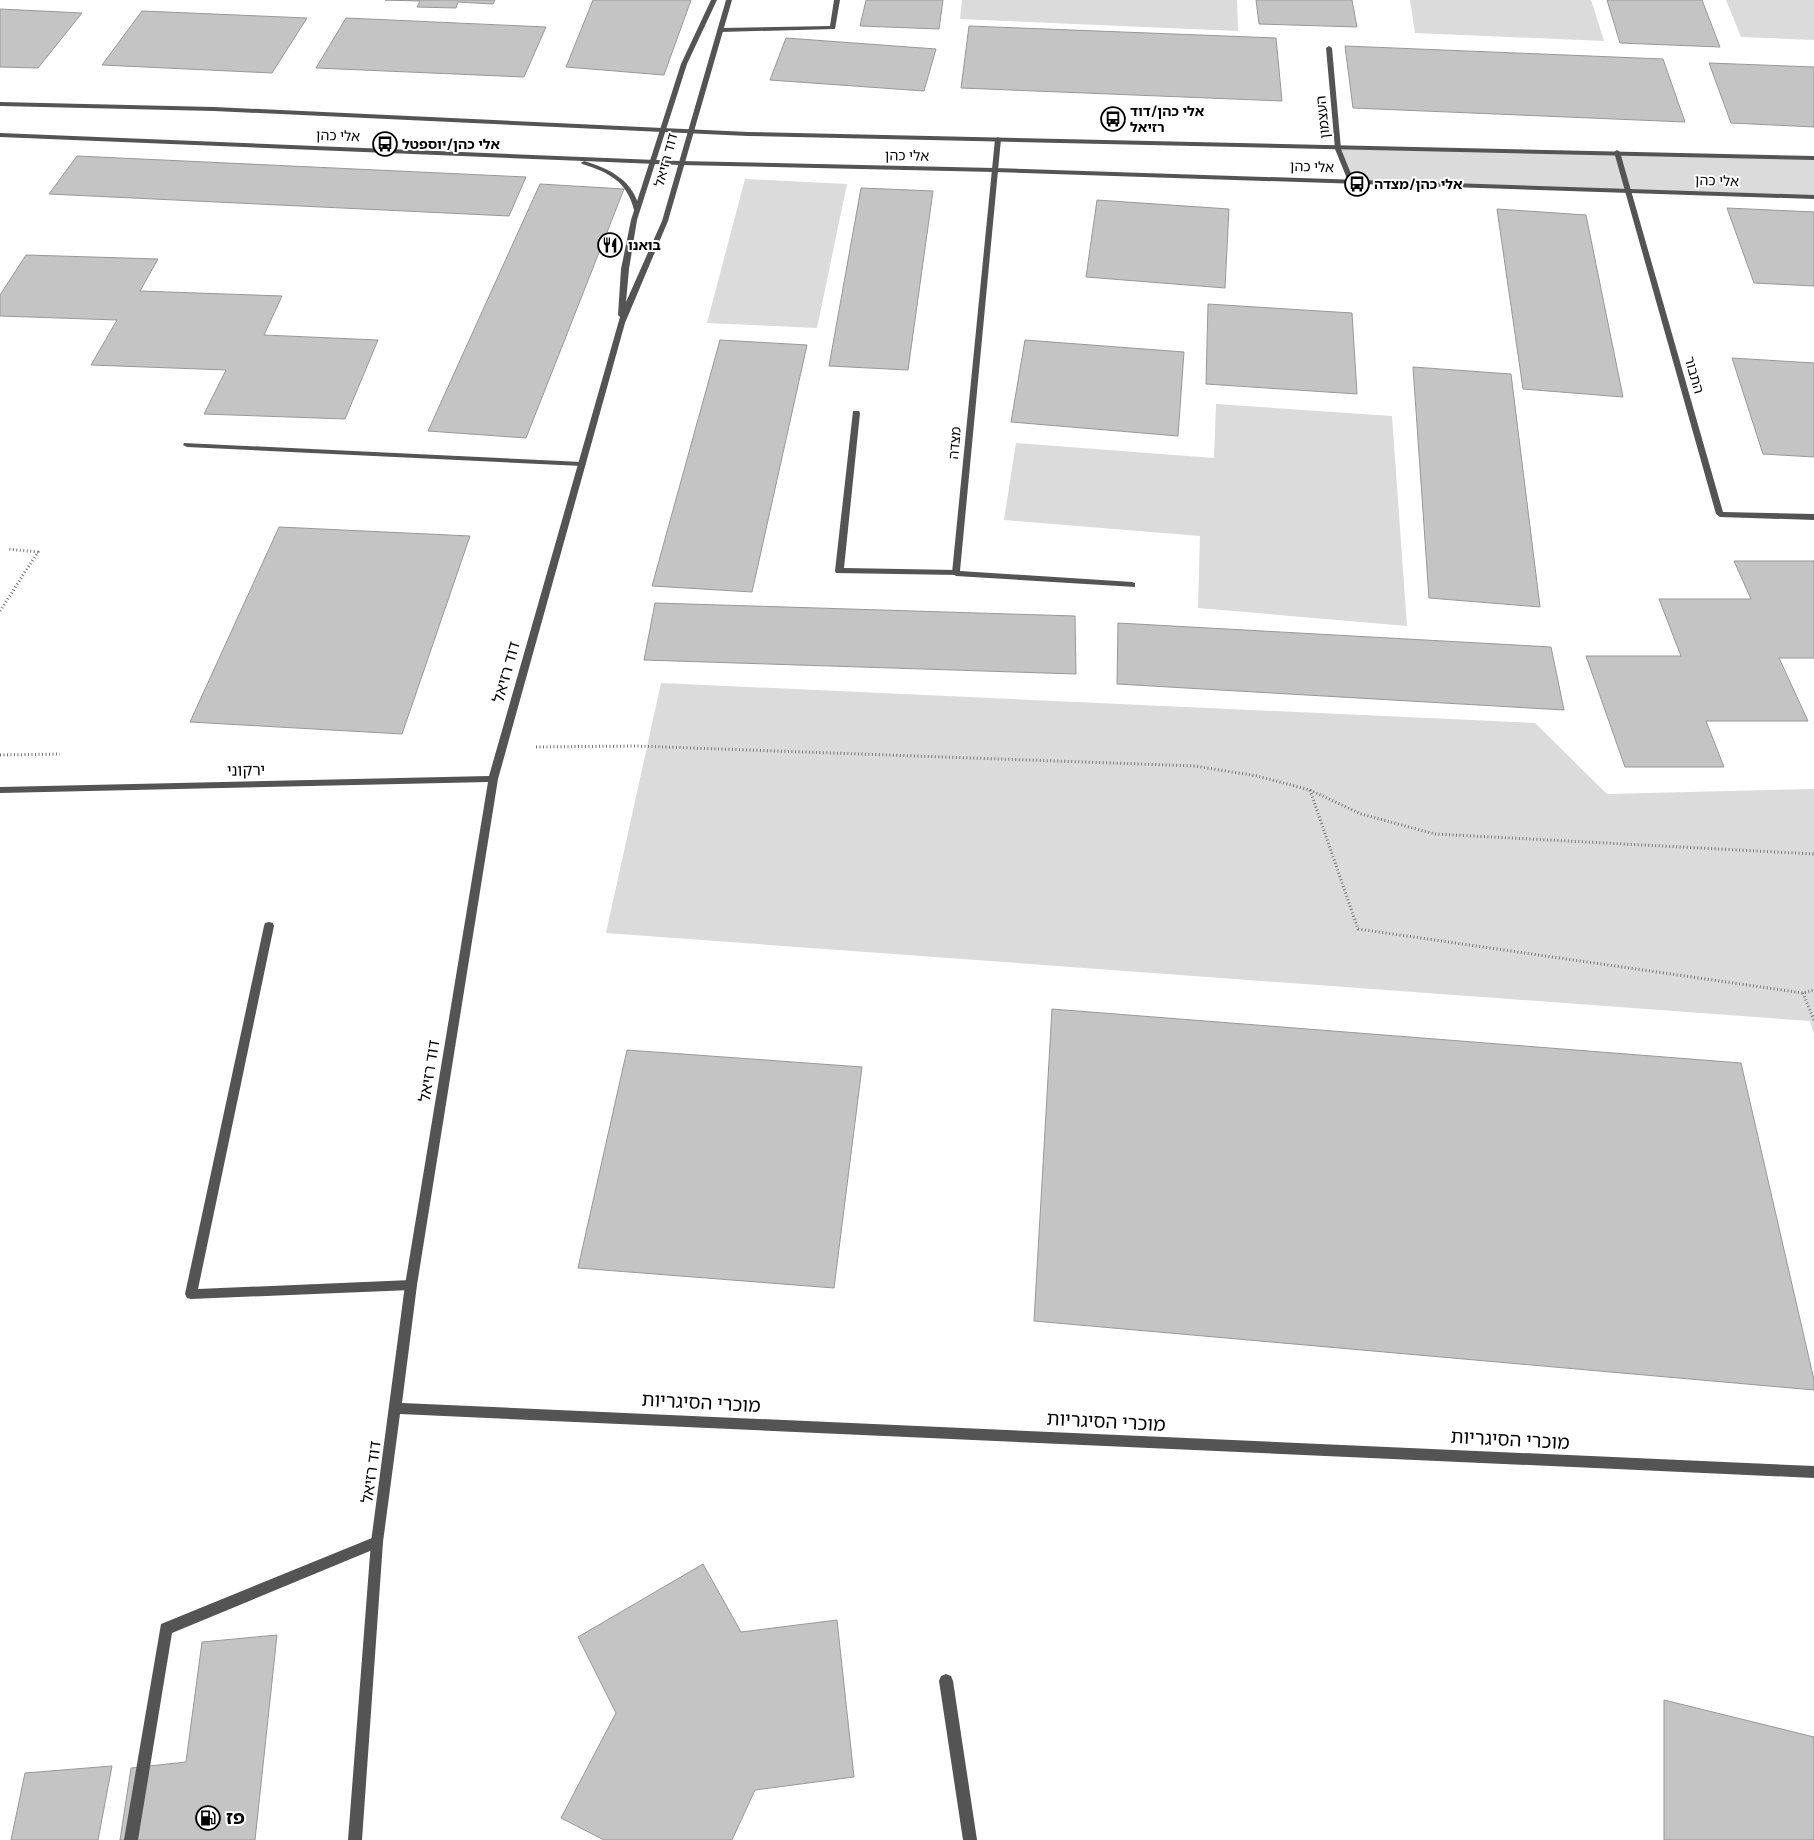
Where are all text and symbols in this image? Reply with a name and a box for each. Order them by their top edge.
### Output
street label: העצמון [1312,95,1334,139]
place label: אלי כהן/דוד רזיאל [1130,103,1205,136]
bus stop icon: אלי כהן/דוד רזיאל [1100,106,1126,132]
street label: אלי כהן [316,127,360,145]
bus stop icon: אלי כהן/יוספטל [372,131,398,157]
street label: דוד רזיאל [651,131,681,189]
place label: אלי כהן/יוספטל [402,136,501,153]
street label: אלי כהן [885,147,929,165]
street label: אלי כהן [1290,158,1334,176]
bus stop icon: אלי כהן/מצדה [1344,171,1370,197]
street label: אלי כהן [1695,172,1739,190]
place label: אלי כהן/מצדה [1374,176,1463,193]
restaurant icon: בואנו [597,232,623,258]
place label: בואנו [628,237,661,254]
street label: התבור [1681,355,1707,395]
street label: מצדה [945,426,965,460]
street label: דוד רזיאל [488,639,524,705]
street label: ירקוני [227,760,265,780]
street label: דוד רזיאל [415,1038,443,1103]
street label: מוכרי הסיגריות [641,1389,761,1417]
street label: מוכרי הסיגריות [1046,1408,1166,1436]
street label: מוכרי הסיגריות [1450,1426,1570,1454]
street label: דוד רזיאל [357,1439,385,1504]
fuel station icon: פז [195,1805,221,1831]
place label: פז [226,1807,245,1829]

